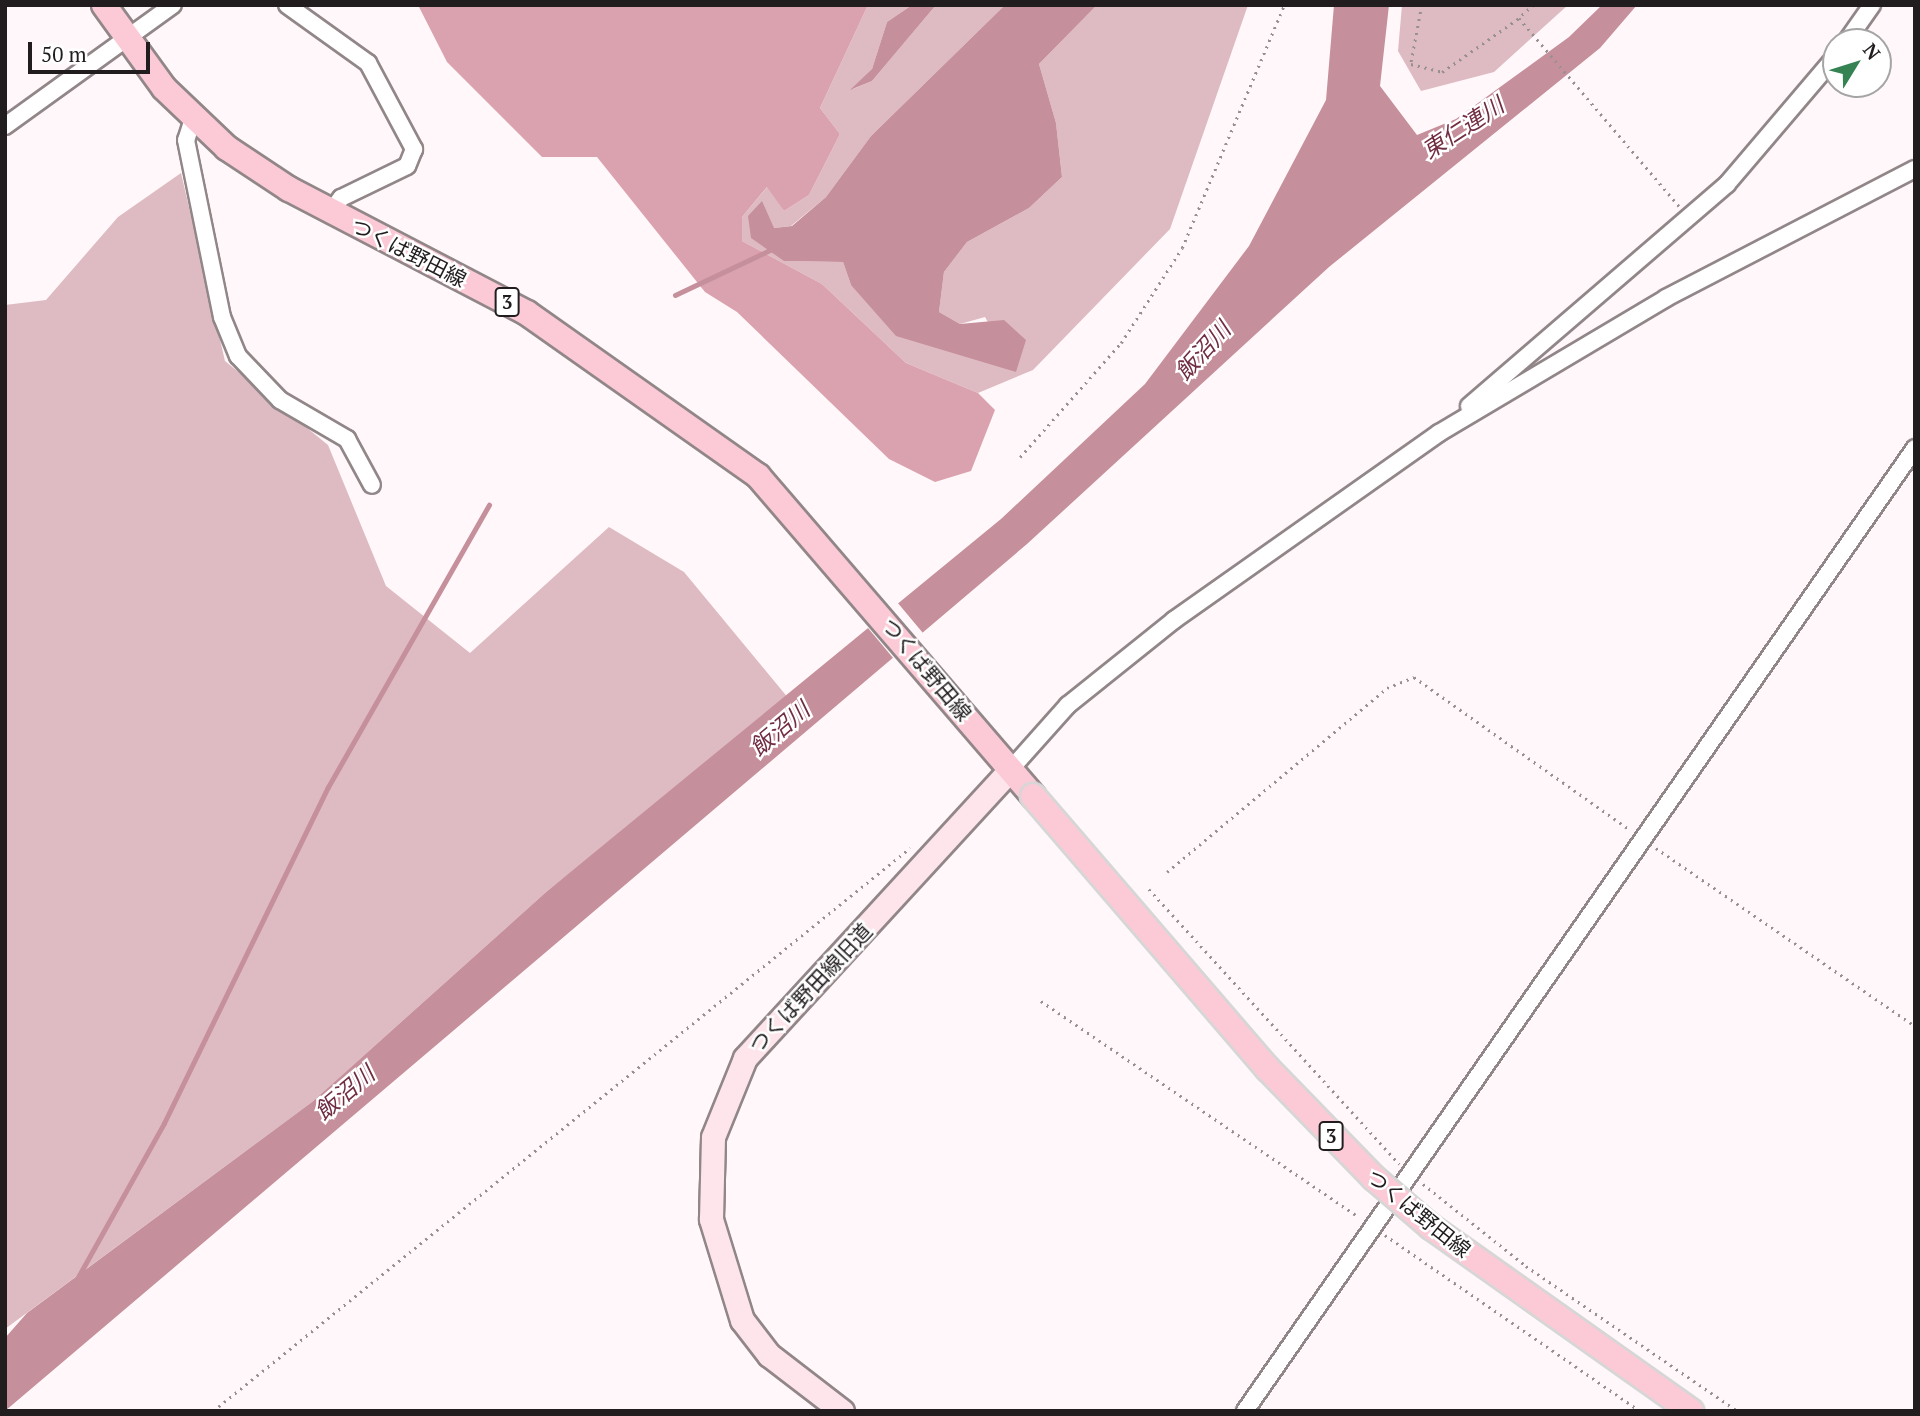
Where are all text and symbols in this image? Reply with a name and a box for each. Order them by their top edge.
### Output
scale bar [32,28,154,72]
north arrow [1822,28,1892,98]
text: N [1858,38,1887,64]
text: 50 m [41,40,87,68]
water label: 東仁連川 [1417,91,1509,165]
street label: つくば野田線 [347,212,471,292]
road number: 3 [493,286,521,318]
water label: 飯沼川 [1170,316,1236,386]
street label: つくば野田線 [877,613,977,725]
water label: 飯沼川 [745,696,815,762]
street label: つくば野田線旧道 [743,918,877,1058]
water label: 飯沼川 [310,1060,380,1126]
road number: 3 [1317,1120,1345,1152]
street label: つくば野田線 [1362,1164,1476,1262]

